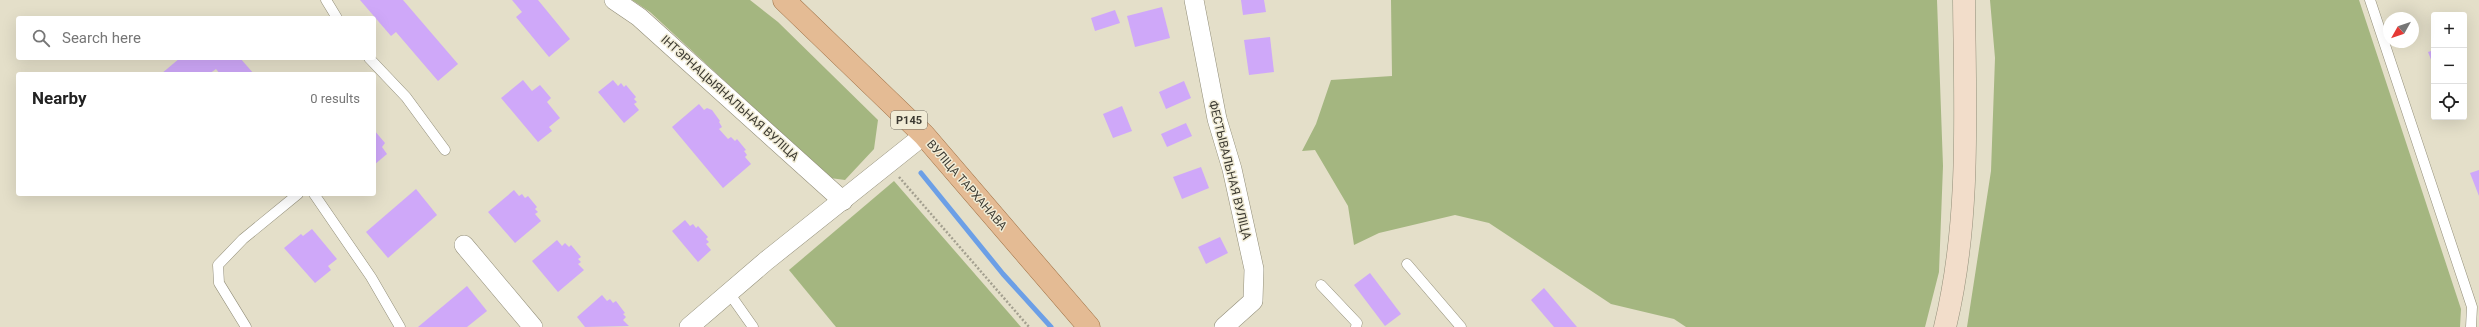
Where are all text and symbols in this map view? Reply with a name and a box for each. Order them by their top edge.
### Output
north arrow [2383,12,2419,48]
map controls [2431,12,2467,120]
button: + [2431,12,2467,48]
search box [16,16,376,60]
icon: search [30,27,52,49]
text: Search here [62,29,141,47]
street label: ІНТЭРНАЦЫЯНАЛЬНАЯ ВУЛІЦА [658,32,802,164]
button: − [2431,48,2467,84]
button: locate [2431,84,2467,120]
text: Nearby [32,88,87,108]
text: 0 results [310,91,360,106]
street label: ФЕСТЫВАЛЬНАЯ ВУЛІЦА [1206,99,1254,241]
road number: Р145 [891,111,927,129]
street label: ВУЛІЦА ТАРХАНАВА [924,137,1010,233]

